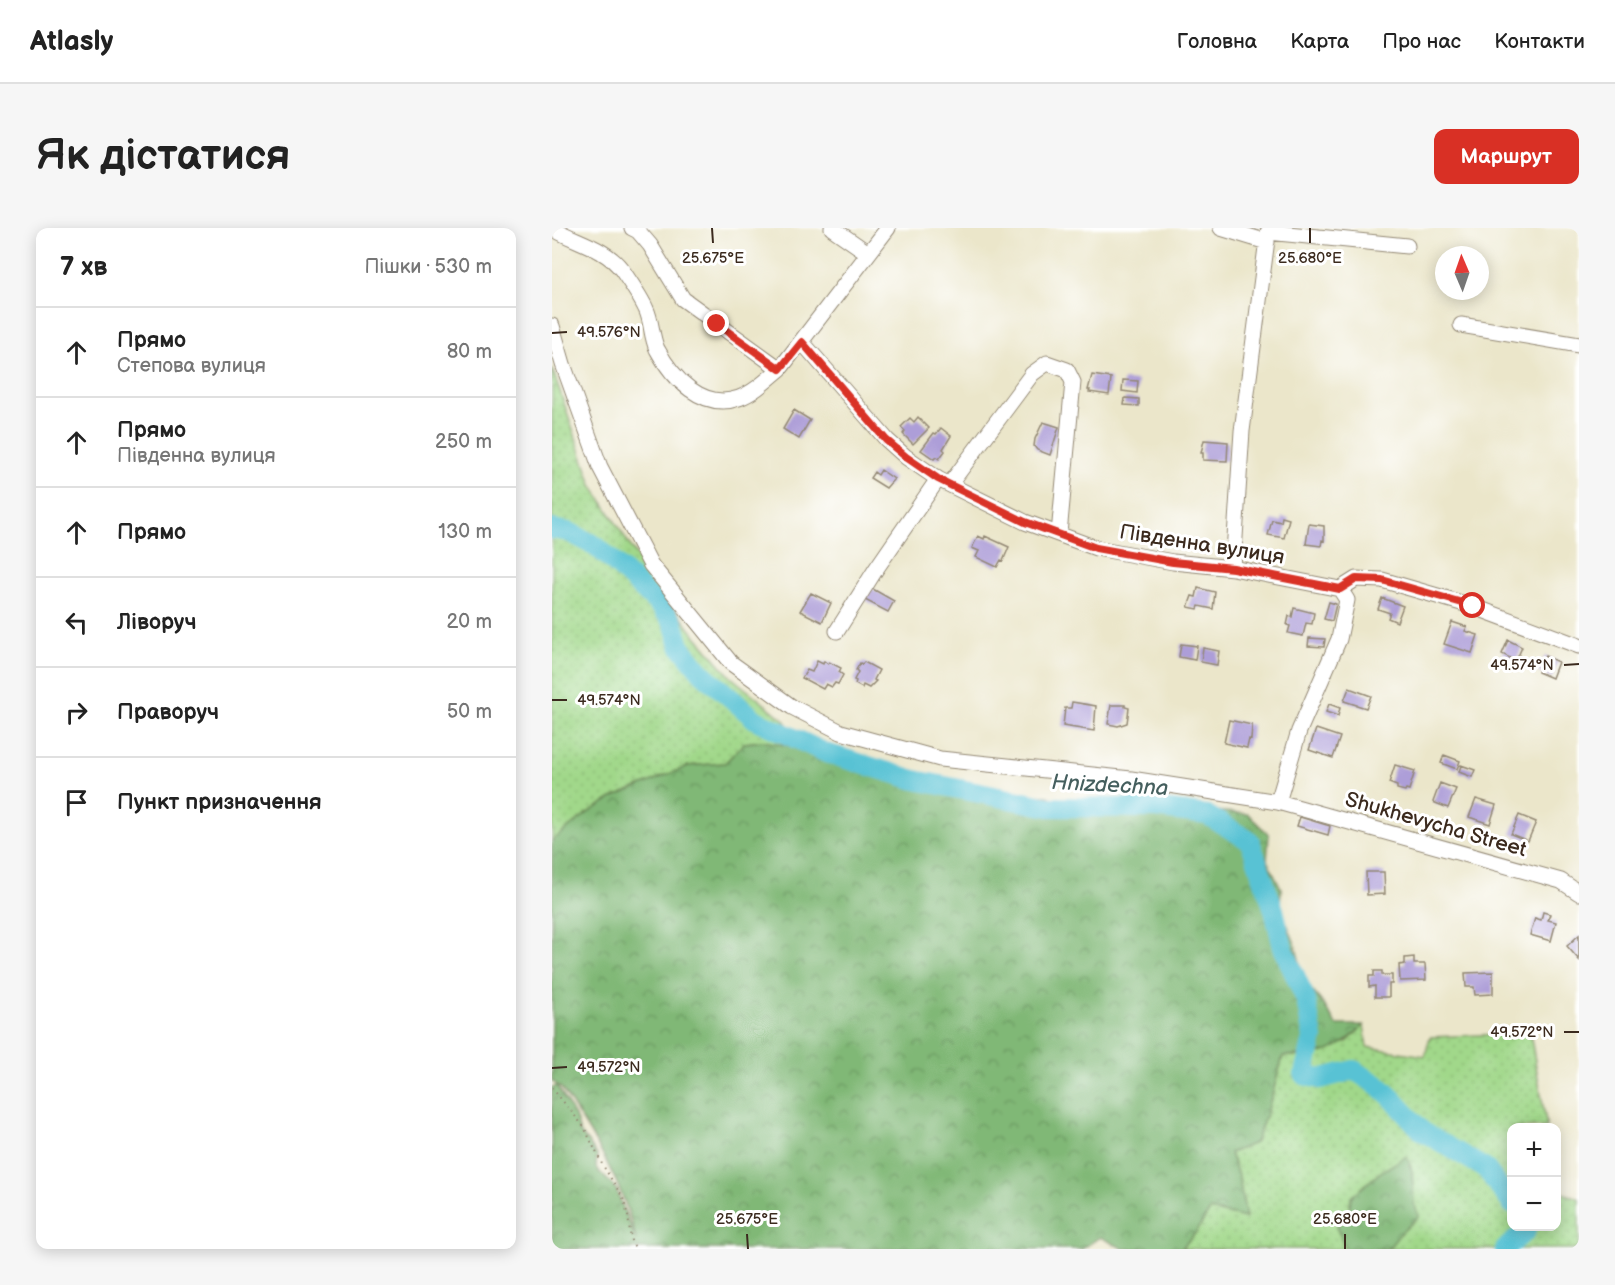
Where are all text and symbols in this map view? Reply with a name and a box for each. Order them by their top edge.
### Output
text: Atlasly [30,25,113,58]
text: Головна [1177,29,1257,54]
text: Карта [1290,29,1349,54]
text: Про нас [1382,29,1461,54]
text: Контакти [1494,29,1585,54]
button: Маршрут [1434,129,1579,184]
text: Як дістатися [36,131,290,182]
north arrow [1435,246,1489,300]
text: 25.675°E [682,249,744,268]
text: 25.680°E [1278,249,1342,268]
text: 7 хв [60,252,107,283]
text: Пішки · 530 m [364,255,492,279]
route end [703,310,729,336]
text: 49.576°N [577,323,641,342]
text: Прямо [117,327,186,354]
icon: ahead [60,336,93,369]
text: 80 m [447,340,492,364]
text: Степова вулиця [117,354,266,378]
text: Прямо [117,417,186,444]
icon: ahead [60,426,93,459]
text: 250 m [435,430,492,454]
text: Південна вулиця [117,444,276,468]
icon: ahead [60,516,93,549]
text: Прямо [117,519,186,546]
street label: Південна вулиця [1118,519,1286,570]
text: 130 m [438,520,492,544]
route start [1459,592,1485,618]
icon: left [60,606,93,639]
text: Ліворуч [117,609,197,636]
text: 20 m [447,610,492,634]
text: 49.574°N [1490,656,1554,675]
text: 49.574°N [577,691,641,710]
icon: right [60,696,93,729]
text: Праворуч [117,699,219,726]
text: 50 m [447,700,492,724]
water label: Hnizdechna [1051,769,1169,802]
icon: arrive [60,786,93,819]
street label: Shukhevycha Street [1342,787,1530,862]
text: Пункт призначення [117,789,322,816]
text: 49.572°N [1490,1023,1554,1042]
text: 49.572°N [577,1058,641,1077]
map controls [1507,1123,1561,1231]
button: + [1507,1123,1561,1177]
button: − [1507,1177,1561,1231]
text: 25.675°E [716,1210,778,1229]
text: 25.680°E [1313,1210,1377,1229]

